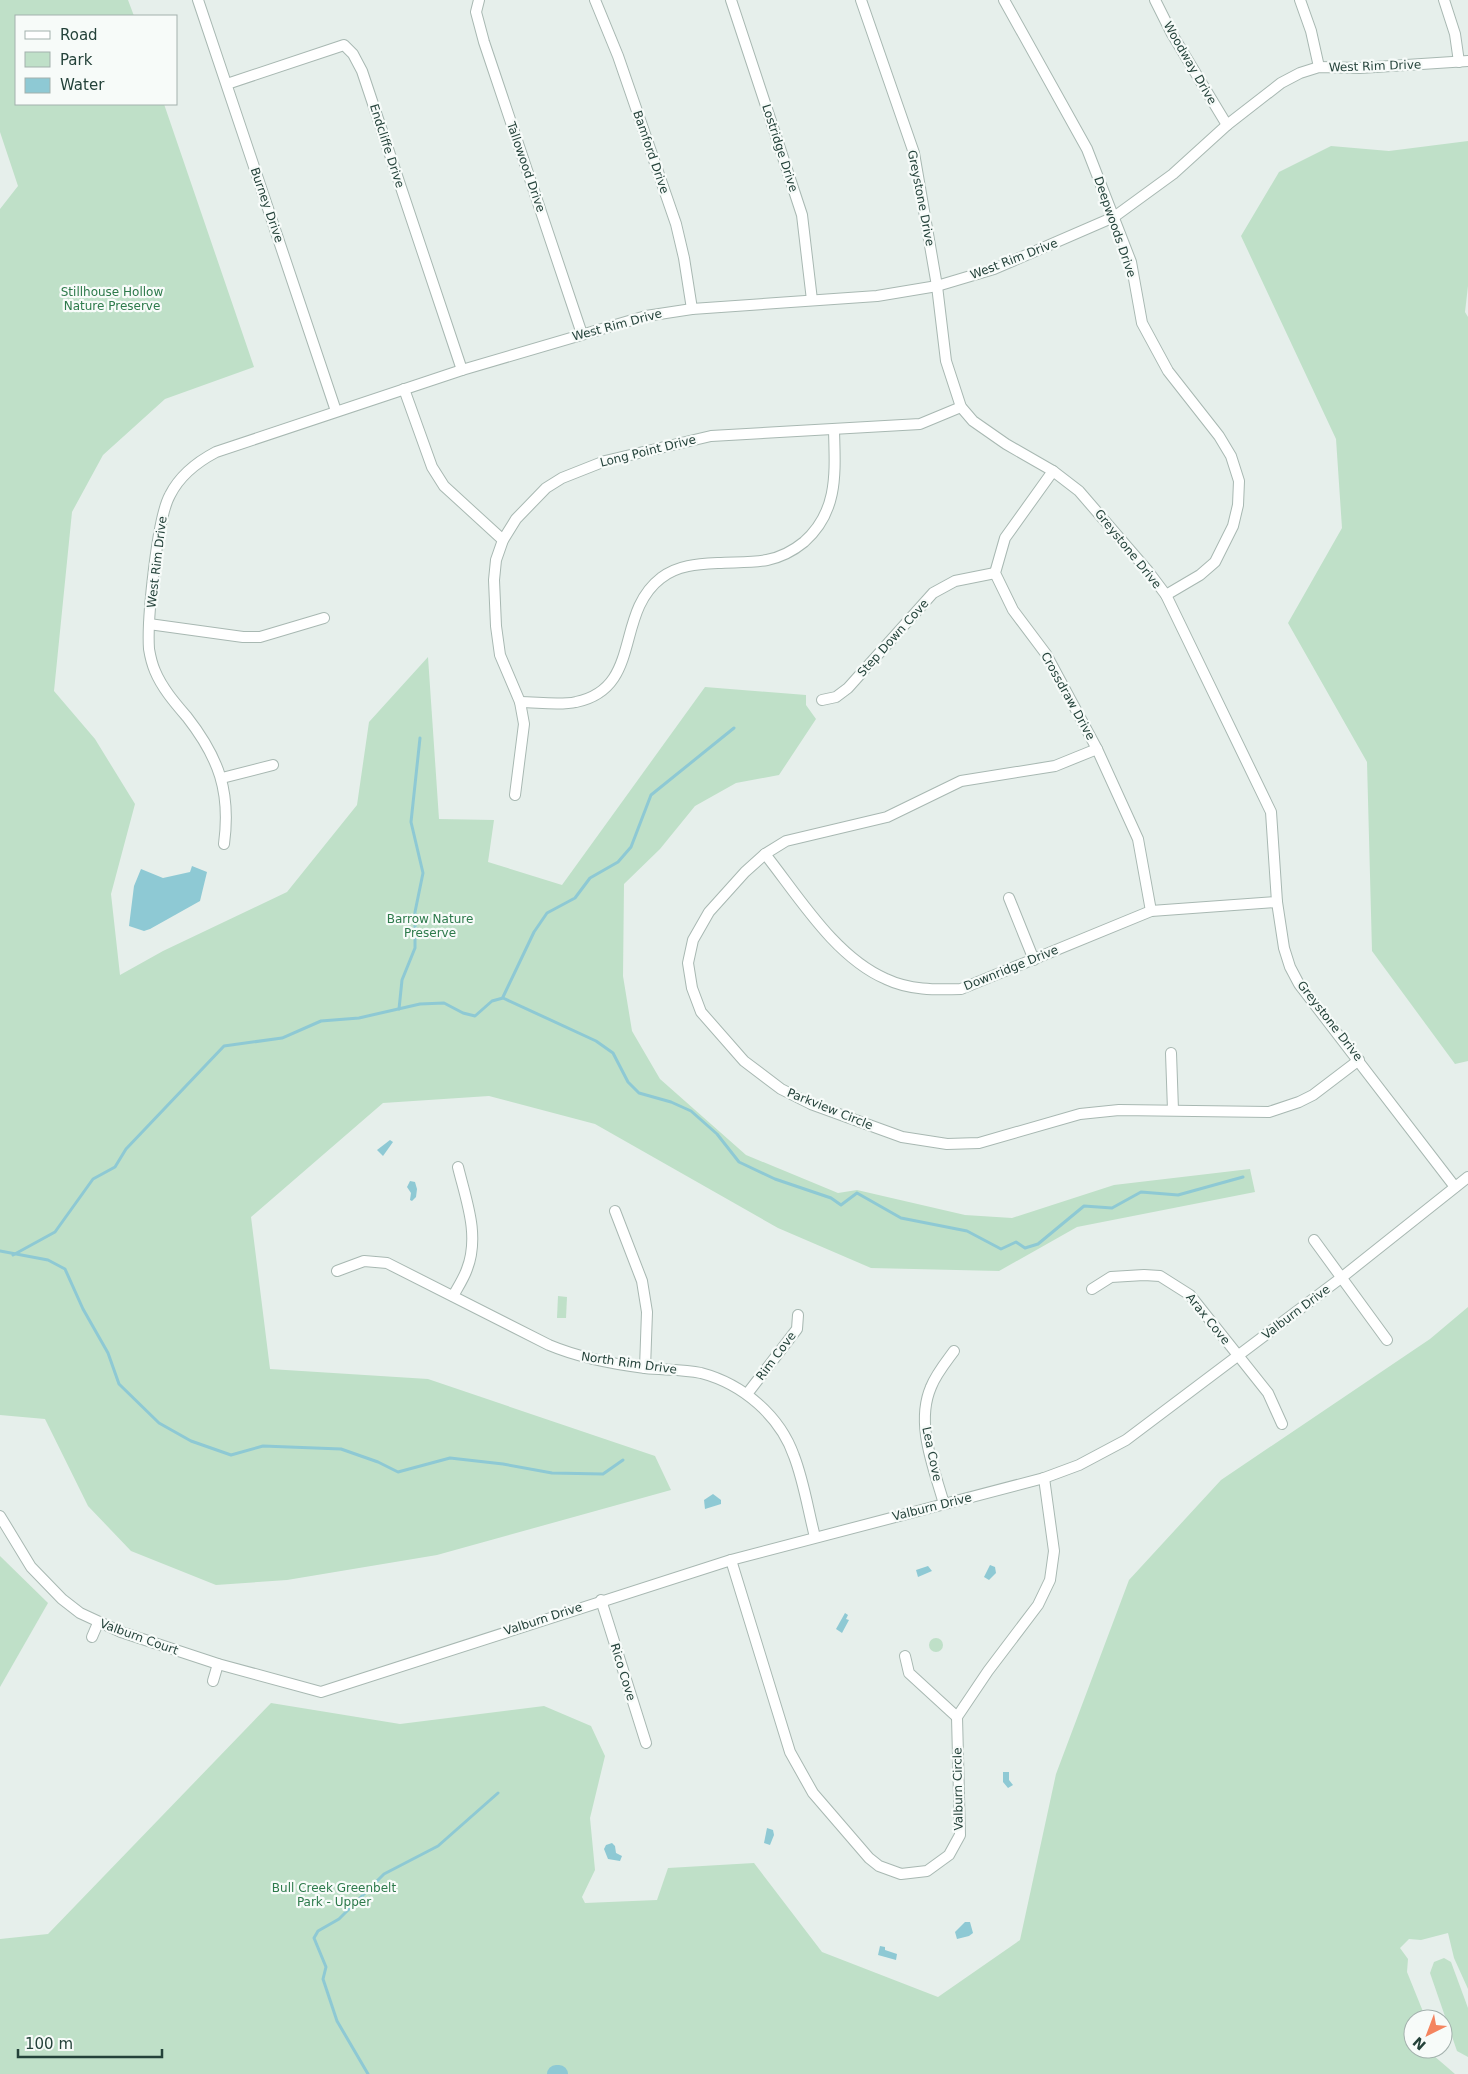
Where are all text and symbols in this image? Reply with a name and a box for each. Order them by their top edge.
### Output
legend [15,15,178,105]
street label: Woodway Drive [1161,19,1219,107]
text: Road [60,26,98,44]
text: Park [60,51,93,69]
street label: West Rim Drive [1329,57,1421,75]
text: Water [60,76,105,94]
street label: Endcliffe Drive [367,102,407,190]
street label: Lostridge Drive [759,102,801,194]
street label: Bamford Drive [630,109,672,195]
street label: Tallowood Drive [504,119,548,214]
street label: Greystone Drive [905,149,937,247]
street label: Burney Drive [248,166,286,244]
street label: Deepwoods Drive [1091,175,1139,279]
street label: West Rim Drive [968,236,1060,282]
park label: Stillhouse Hollow Nature Preserve [61,285,163,313]
street label: West Rim Drive [571,306,663,344]
street label: Long Point Drive [599,432,697,470]
street label: Greystone Drive [1092,507,1164,591]
street label: West Rim Drive [144,515,170,609]
street label: Step Down Cove [855,596,931,680]
street label: Crossdraw Drive [1038,650,1098,742]
park label: Barrow Nature Preserve [387,912,473,940]
street label: Downridge Drive [962,943,1060,993]
street label: Greystone Drive [1294,978,1366,1064]
street label: Parkview Circle [785,1085,875,1133]
street label: Valburn Drive [1259,1282,1333,1342]
street label: Arax Cove [1183,1291,1233,1347]
street label: Rim Cove [753,1329,799,1383]
street label: North Rim Drive [580,1349,678,1377]
street label: Lea Cove [919,1426,945,1482]
street label: Valburn Drive [891,1490,973,1524]
street label: Valburn Drive [502,1600,584,1638]
street label: Valburn Court [98,1616,180,1658]
street label: Rico Cove [608,1641,638,1703]
street label: Valburn Circle [950,1747,966,1831]
park label: Bull Creek Greenbelt Park - Upper [272,1881,396,1909]
north arrow [1403,2009,1453,2059]
scale bar [18,2026,161,2058]
text: N [1410,2034,1429,2054]
text: 100 m [25,2035,73,2053]

